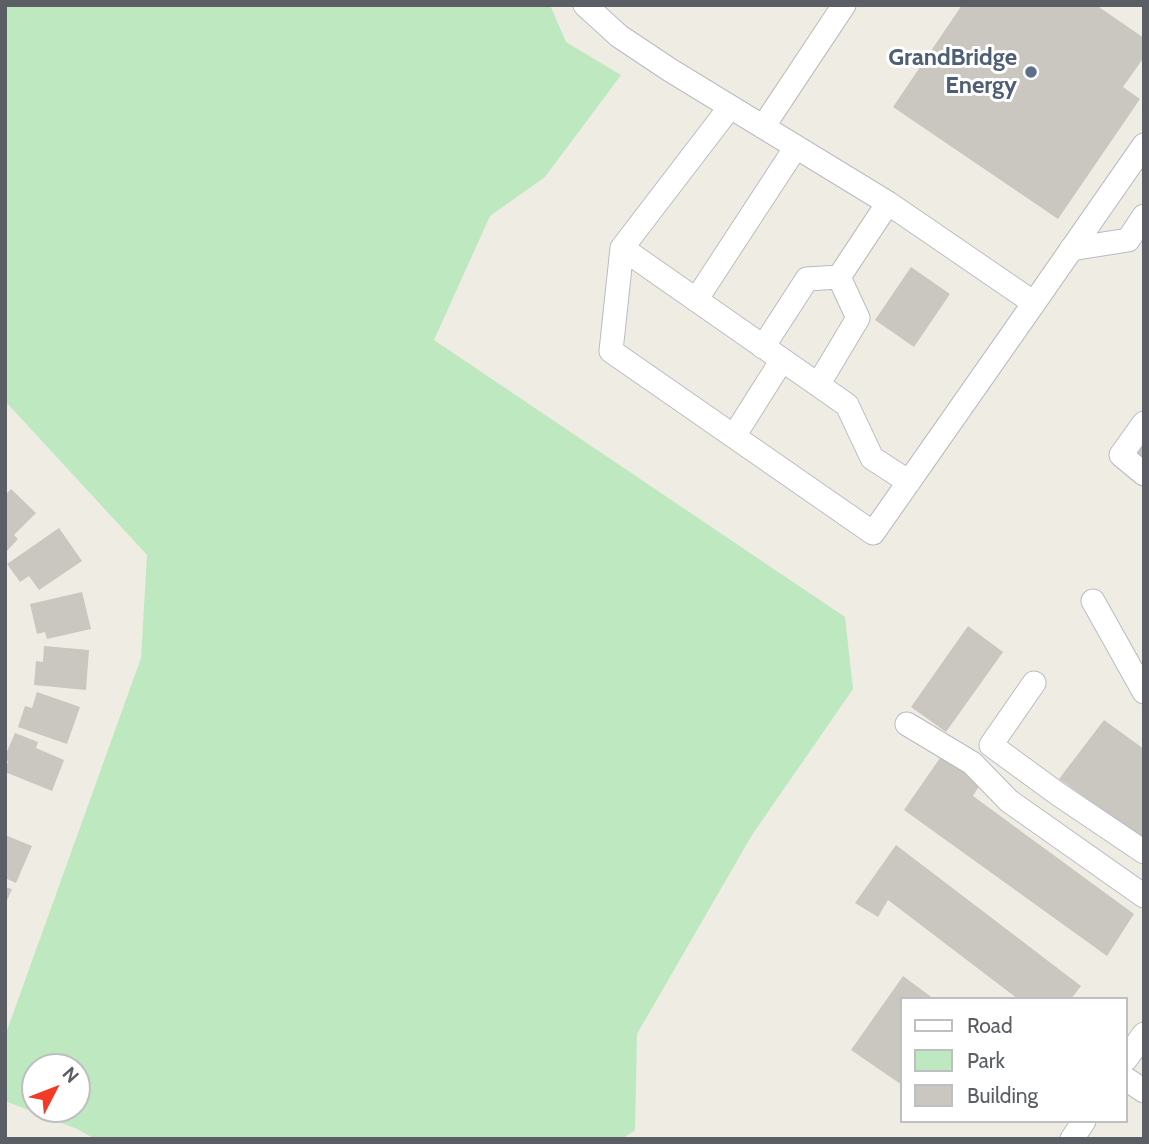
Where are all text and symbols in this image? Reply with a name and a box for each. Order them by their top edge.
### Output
place label: GrandBridge Energy [888,44,1017,100]
marker: GrandBridge Energy [1023,64,1039,80]
legend [900,997,1128,1123]
text: Road [967,1013,1013,1038]
text: Park [967,1048,1005,1073]
north arrow [21,1053,91,1123]
text: N [57,1062,84,1088]
text: Building [967,1083,1038,1108]

